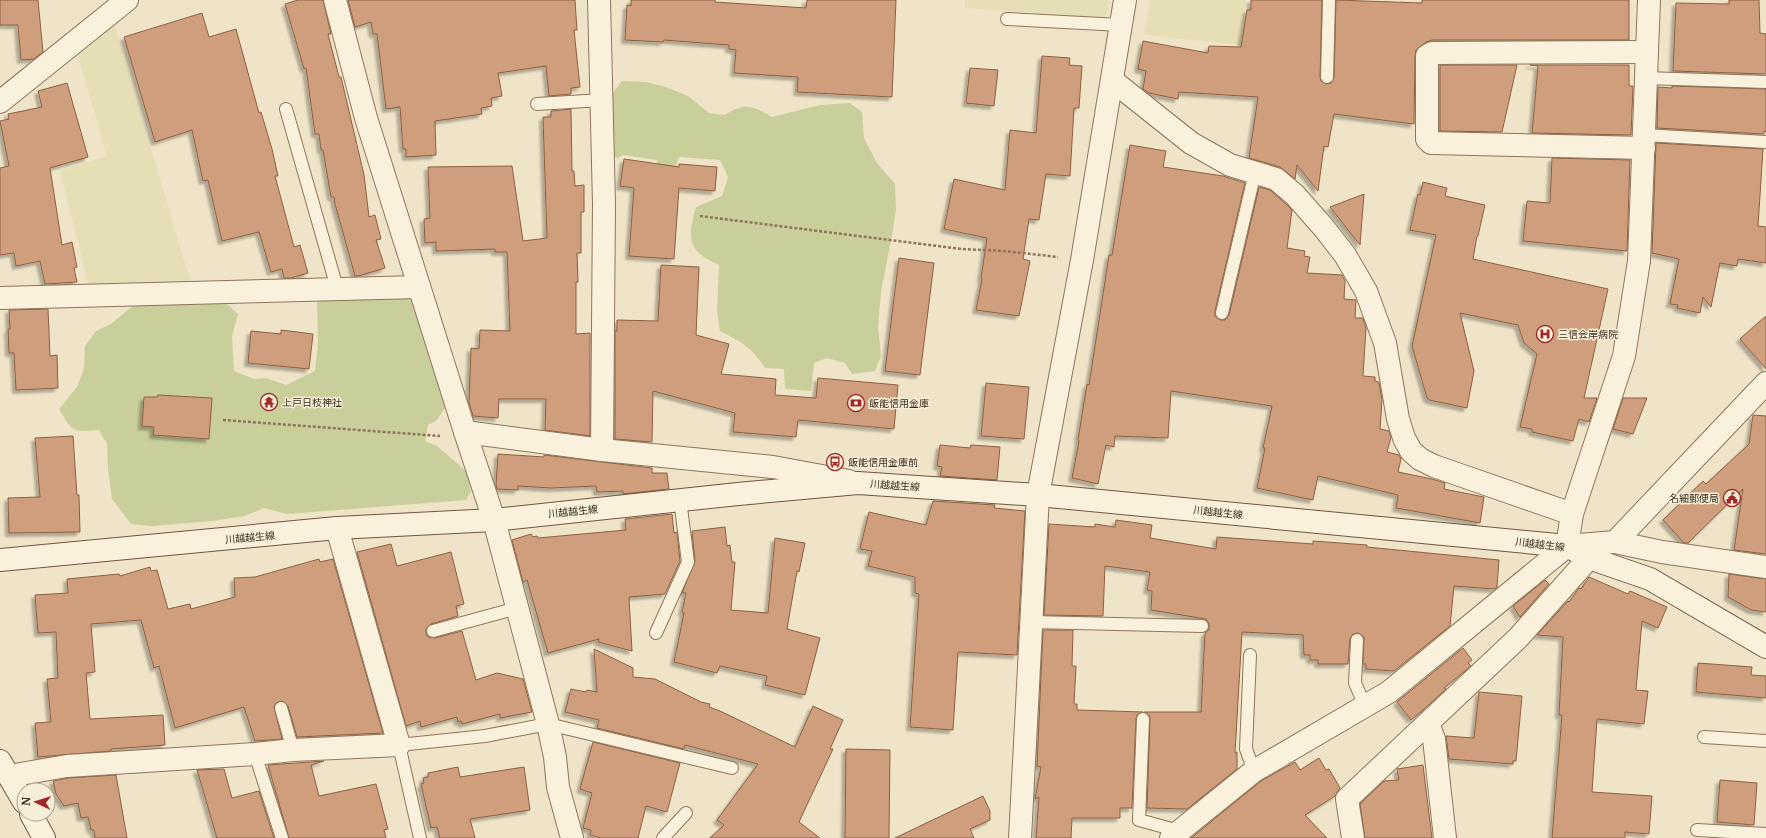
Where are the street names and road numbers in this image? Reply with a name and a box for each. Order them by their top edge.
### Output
street label: 川越越生線 [870,477,920,494]
street label: 川越越生線 [548,502,599,521]
street label: 川越越生線 [1192,503,1243,522]
street label: 川越越生線 [225,529,276,546]
street label: 川越越生線 [1514,535,1566,554]

